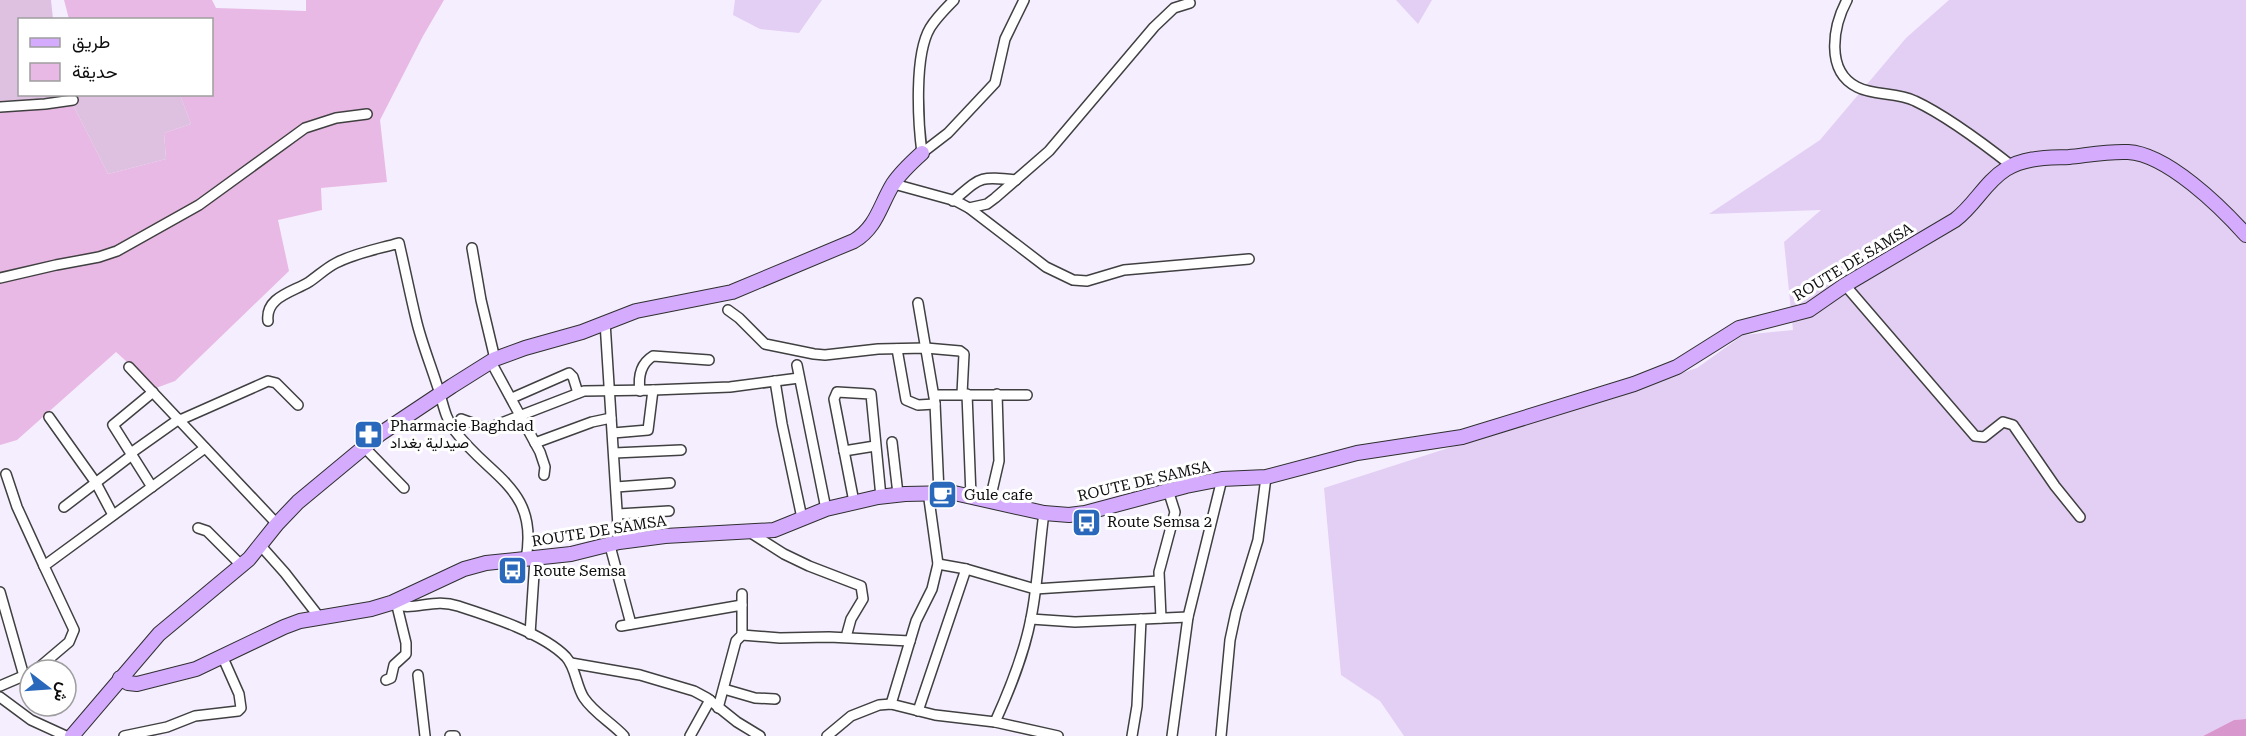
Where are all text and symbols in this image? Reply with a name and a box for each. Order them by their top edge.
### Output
legend [18,18,213,96]
text: طريق [72,31,110,53]
text: حديقة [72,61,118,82]
street label: ROUTE DE SAMSA [1790,219,1917,305]
place label: Pharmacie Baghdad صيدلية بغداد [390,417,534,452]
pharmacy icon: Pharmacie Baghdad صيدلية بغداد [353,419,385,451]
street label: ROUTE DE SAMSA [1076,457,1213,505]
cafe icon: Gule cafe [927,479,959,511]
place label: Gule cafe [964,486,1033,504]
bus stop icon: Route Semsa 2 [1070,506,1102,538]
street label: ROUTE DE SAMSA [530,511,668,551]
place label: Route Semsa 2 [1107,513,1212,531]
bus stop icon: Route Semsa [496,555,528,587]
place label: Route Semsa [533,562,626,580]
north arrow [18,658,78,718]
text: ش [50,680,74,704]

